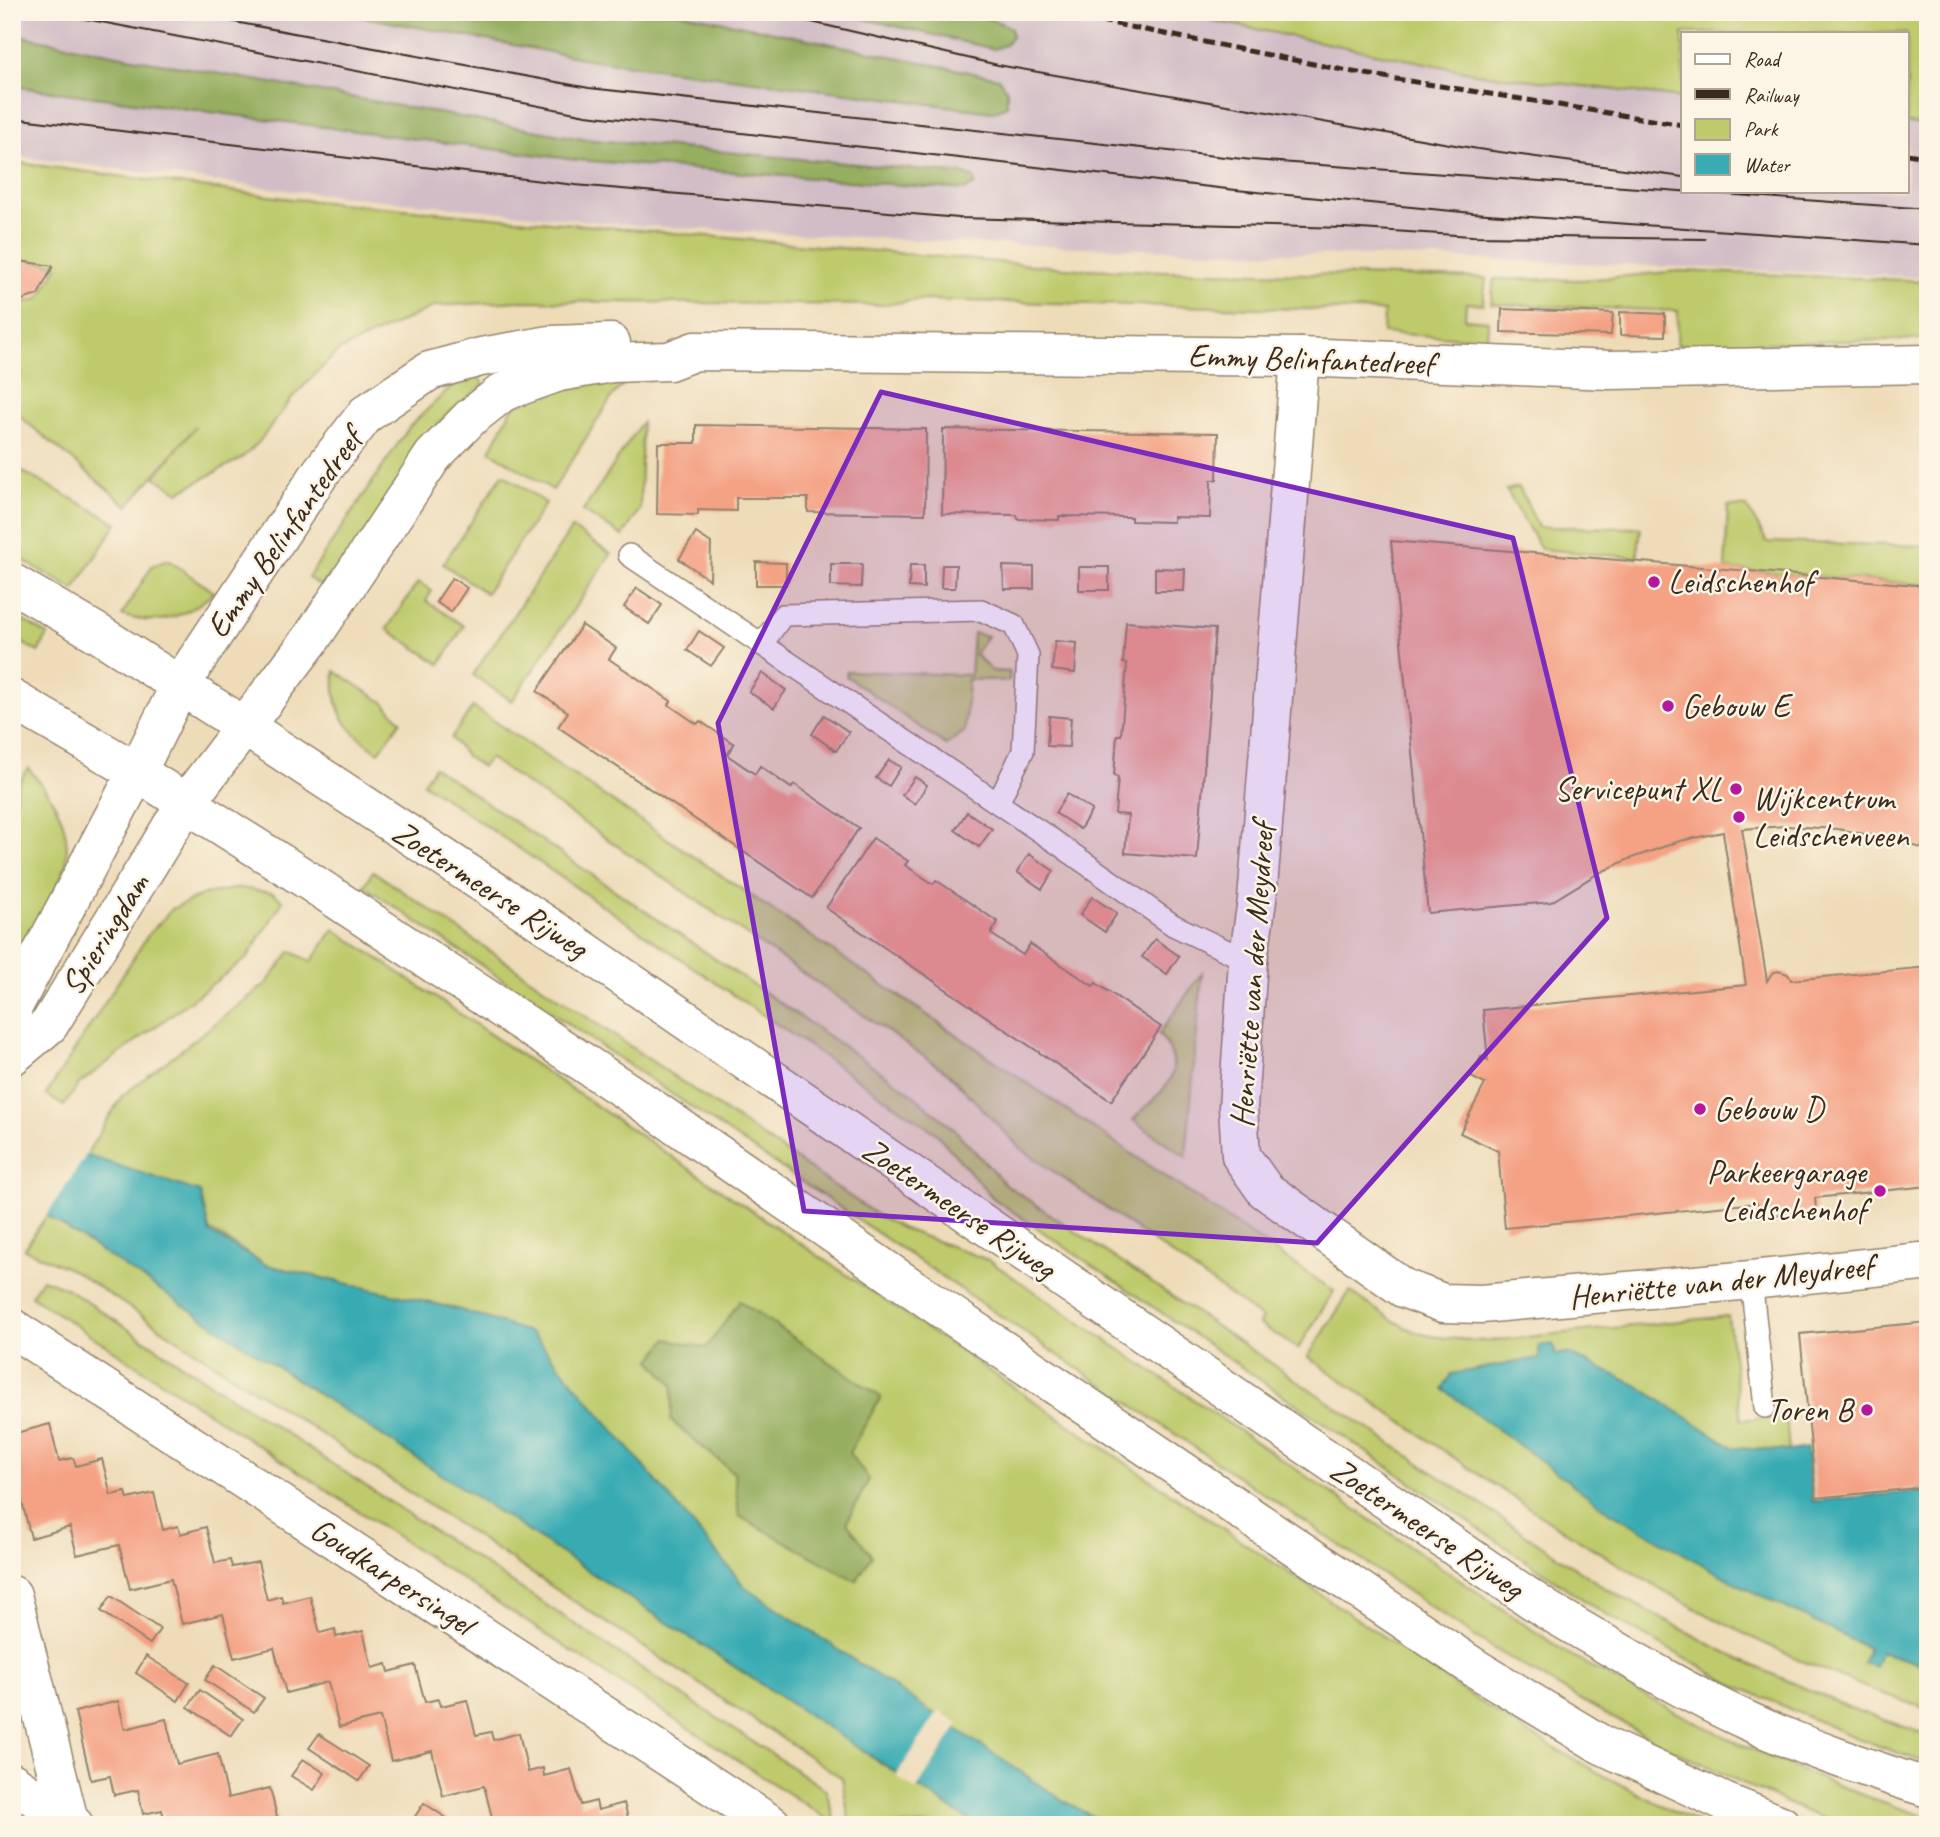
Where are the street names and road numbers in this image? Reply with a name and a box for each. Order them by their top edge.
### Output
street label: Emmy Belinfantedreef [1187,334,1441,384]
street label: Emmy Belinfantedreef [196,415,375,646]
street label: Zoetermeerse Rijweg [385,810,597,969]
street label: Henriëtte van der Meydreef [1220,815,1284,1129]
street label: Spieringdam [51,864,160,1003]
street label: Zoetermeerse Rijweg [854,1128,1066,1289]
street label: Henriëtte van der Meydreef [1567,1243,1882,1318]
street label: Zoetermeerse Rijweg [1322,1448,1534,1609]
street label: Goudkarpersingel [303,1508,486,1647]

